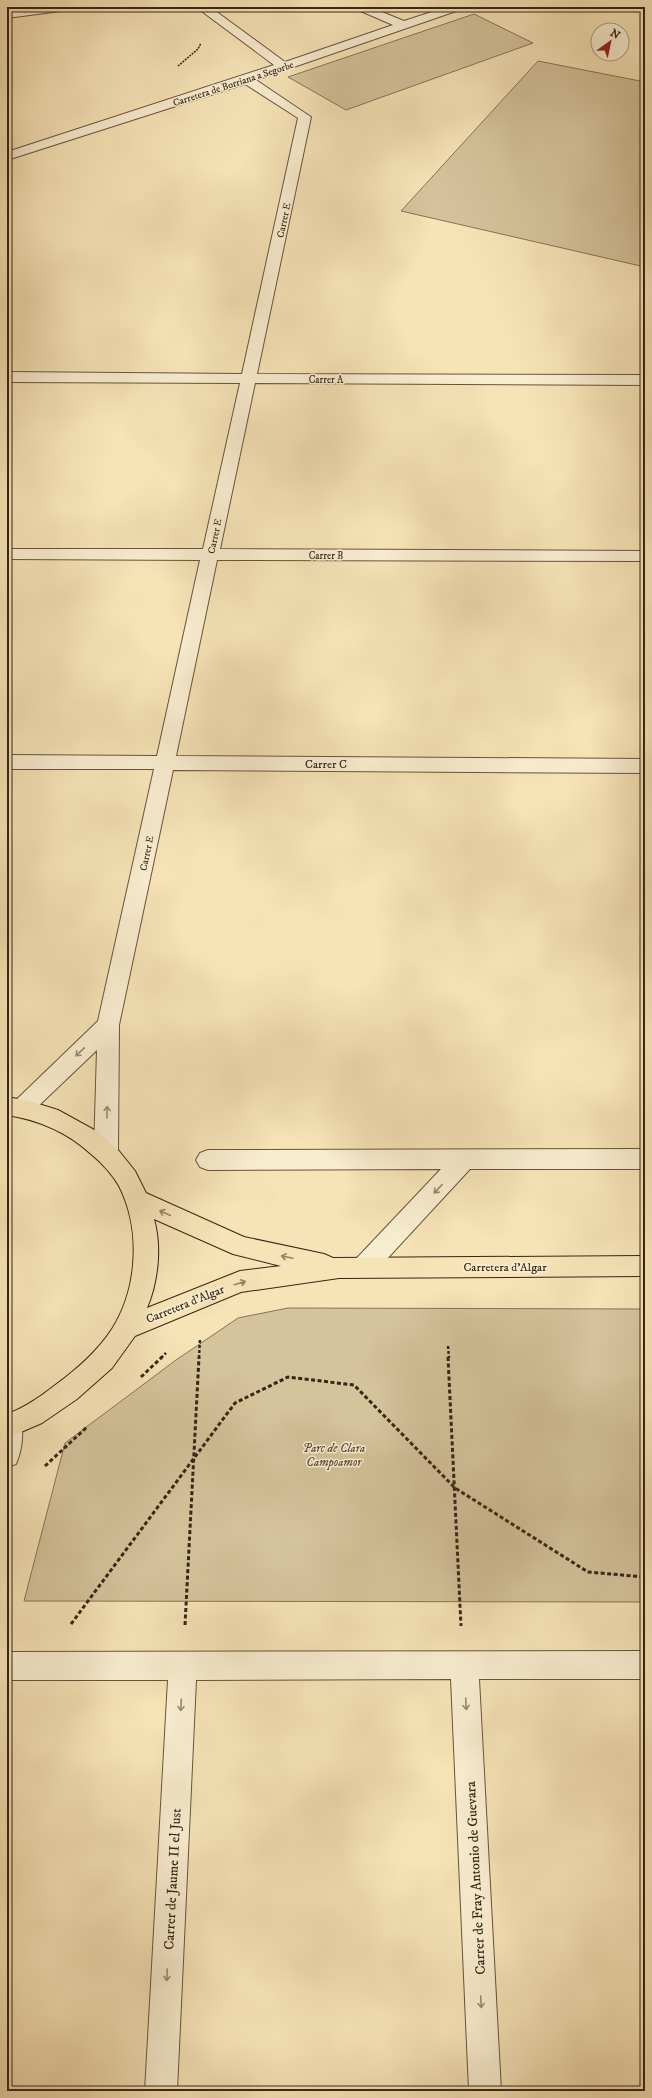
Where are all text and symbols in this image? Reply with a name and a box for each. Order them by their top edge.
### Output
north arrow [590,22,630,62]
text: N [607,26,623,43]
street label: Carretera de Borriana a Segorbe [171,59,295,109]
street label: Carrer E [274,202,294,239]
street label: Carrer A [309,374,344,386]
street label: Carrer E [205,518,225,555]
street label: Carrer B [309,550,343,562]
street label: Carrer C [305,757,347,772]
street label: Carrer E [137,835,157,872]
one-way arrow [75,1047,85,1057]
one-way arrow [103,1106,111,1119]
one-way arrow [433,1183,442,1194]
one-way arrow [160,1209,172,1216]
one-way arrow [281,1252,294,1260]
street label: Carretera d'Algar [463,1260,547,1275]
one-way arrow [233,1279,246,1286]
street label: Carretera d'Algar [144,1282,227,1327]
park label: Parc de Clara Campoamor [303,1441,365,1470]
one-way arrow [462,1697,469,1710]
one-way arrow [178,1698,185,1711]
street label: Carrer de Fray Antonio de Guevara [462,1781,490,1975]
street label: Carrer de Jaume II el Just [160,1807,186,1950]
one-way arrow [164,1968,171,1981]
one-way arrow [477,1995,484,2008]

